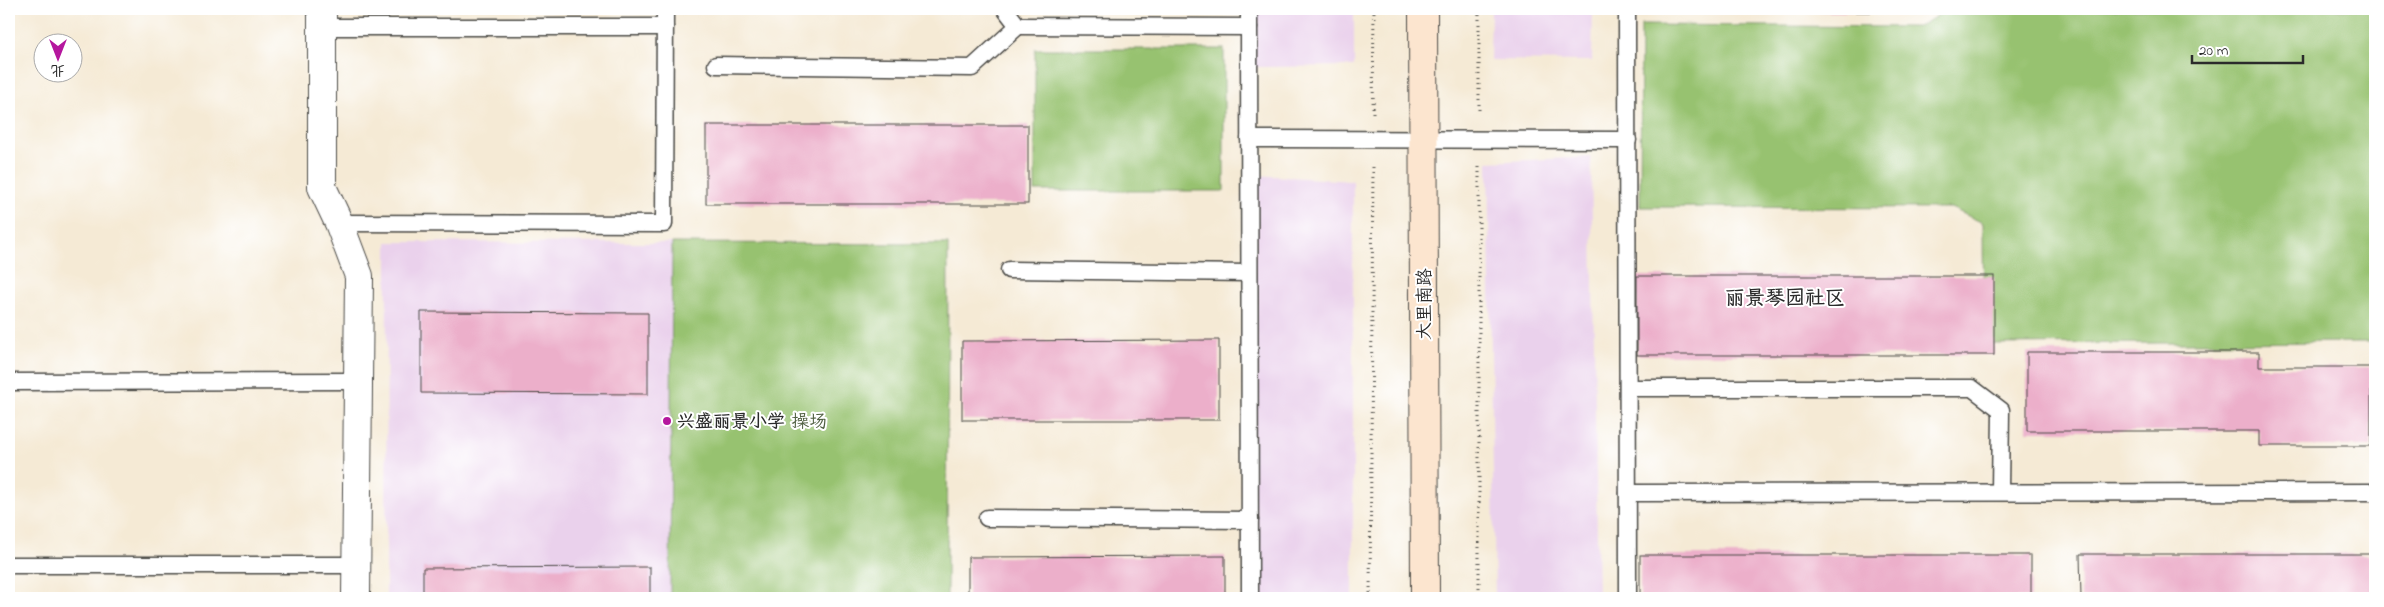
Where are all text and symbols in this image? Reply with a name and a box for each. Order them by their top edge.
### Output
north arrow [32,32,82,82]
scale bar [2192,32,2303,64]
text: 20 m [2199,40,2229,62]
text: 北 [51,59,65,80]
street label: 大里南路 [1413,268,1439,340]
district label: 丽景琴园社区 [1725,285,1845,314]
place label: 兴盛丽景小学 [677,410,785,436]
park label: 操场 [791,410,827,436]
marker: 兴盛丽景小学 [661,415,673,427]

